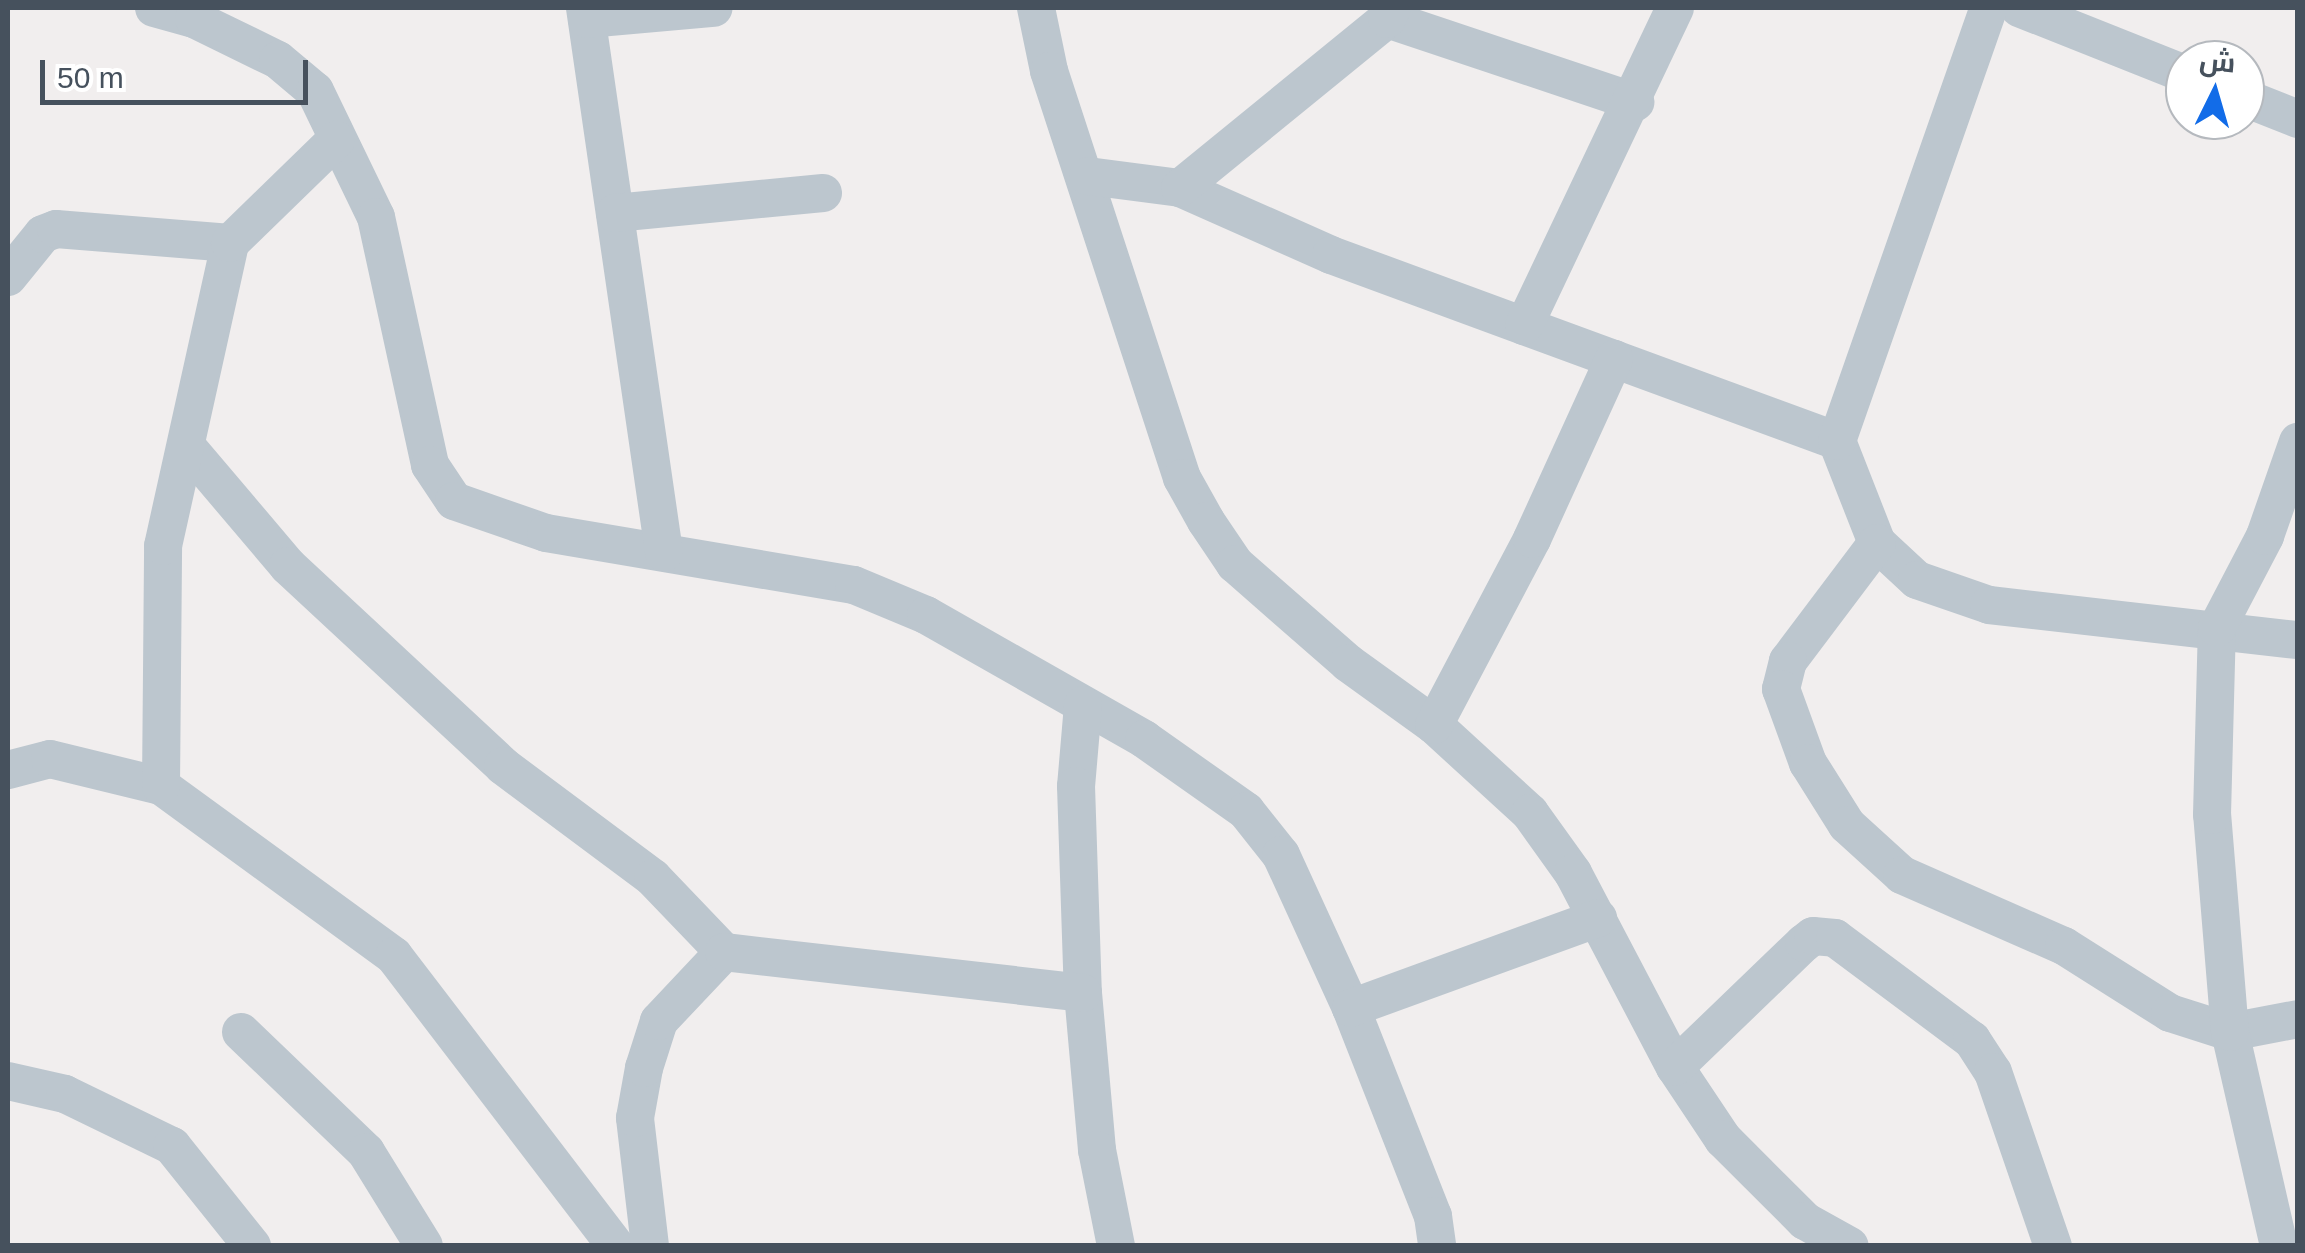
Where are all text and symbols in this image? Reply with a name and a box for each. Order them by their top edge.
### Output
scale bar [45,40,312,102]
north arrow [2165,40,2265,140]
text: ش [2198,45,2237,79]
text: 50 m [57,61,124,94]

